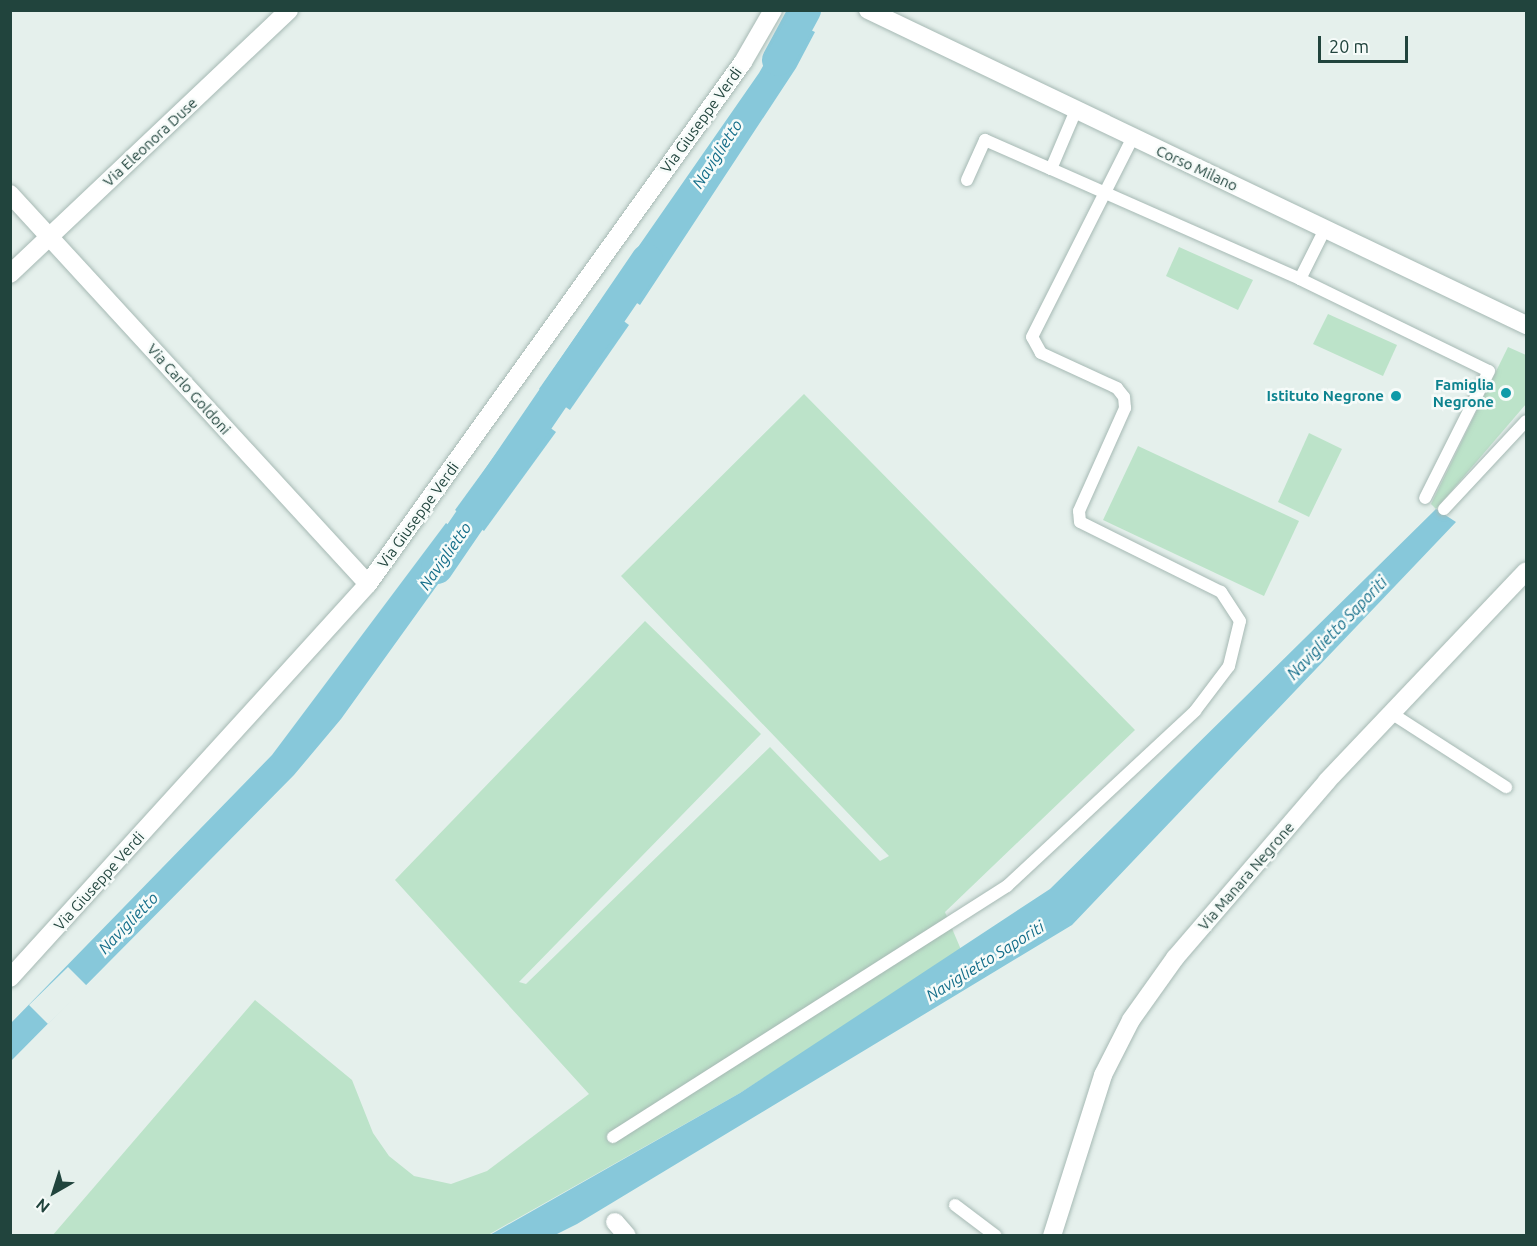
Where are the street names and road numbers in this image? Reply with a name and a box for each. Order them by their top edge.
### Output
street label: Via Giuseppe Verdi [657,64,745,176]
street label: Via Eleonora Duse [99,94,201,190]
street label: Corso Milano [1153,141,1241,195]
street label: Via Carlo Goldoni [144,340,234,438]
street label: Via Giuseppe Verdi [374,459,462,571]
street label: Via Manara Negrone [1194,818,1298,934]
street label: Via Giuseppe Verdi [50,828,148,934]

